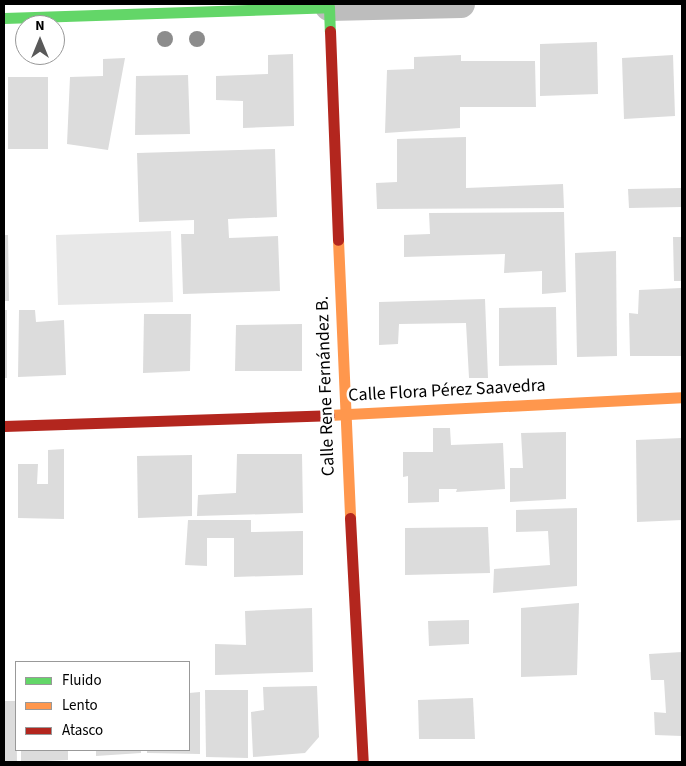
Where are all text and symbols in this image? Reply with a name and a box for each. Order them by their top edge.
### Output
north arrow [15,15,65,65]
text: N [35,16,45,36]
street label: Calle Rene Fernández B. [312,296,340,476]
street label: Calle Flora Pérez Saavedra [348,375,546,407]
legend [15,661,190,751]
text: Fluido [62,670,102,691]
text: Lento [62,695,98,716]
text: Atasco [62,720,103,741]

